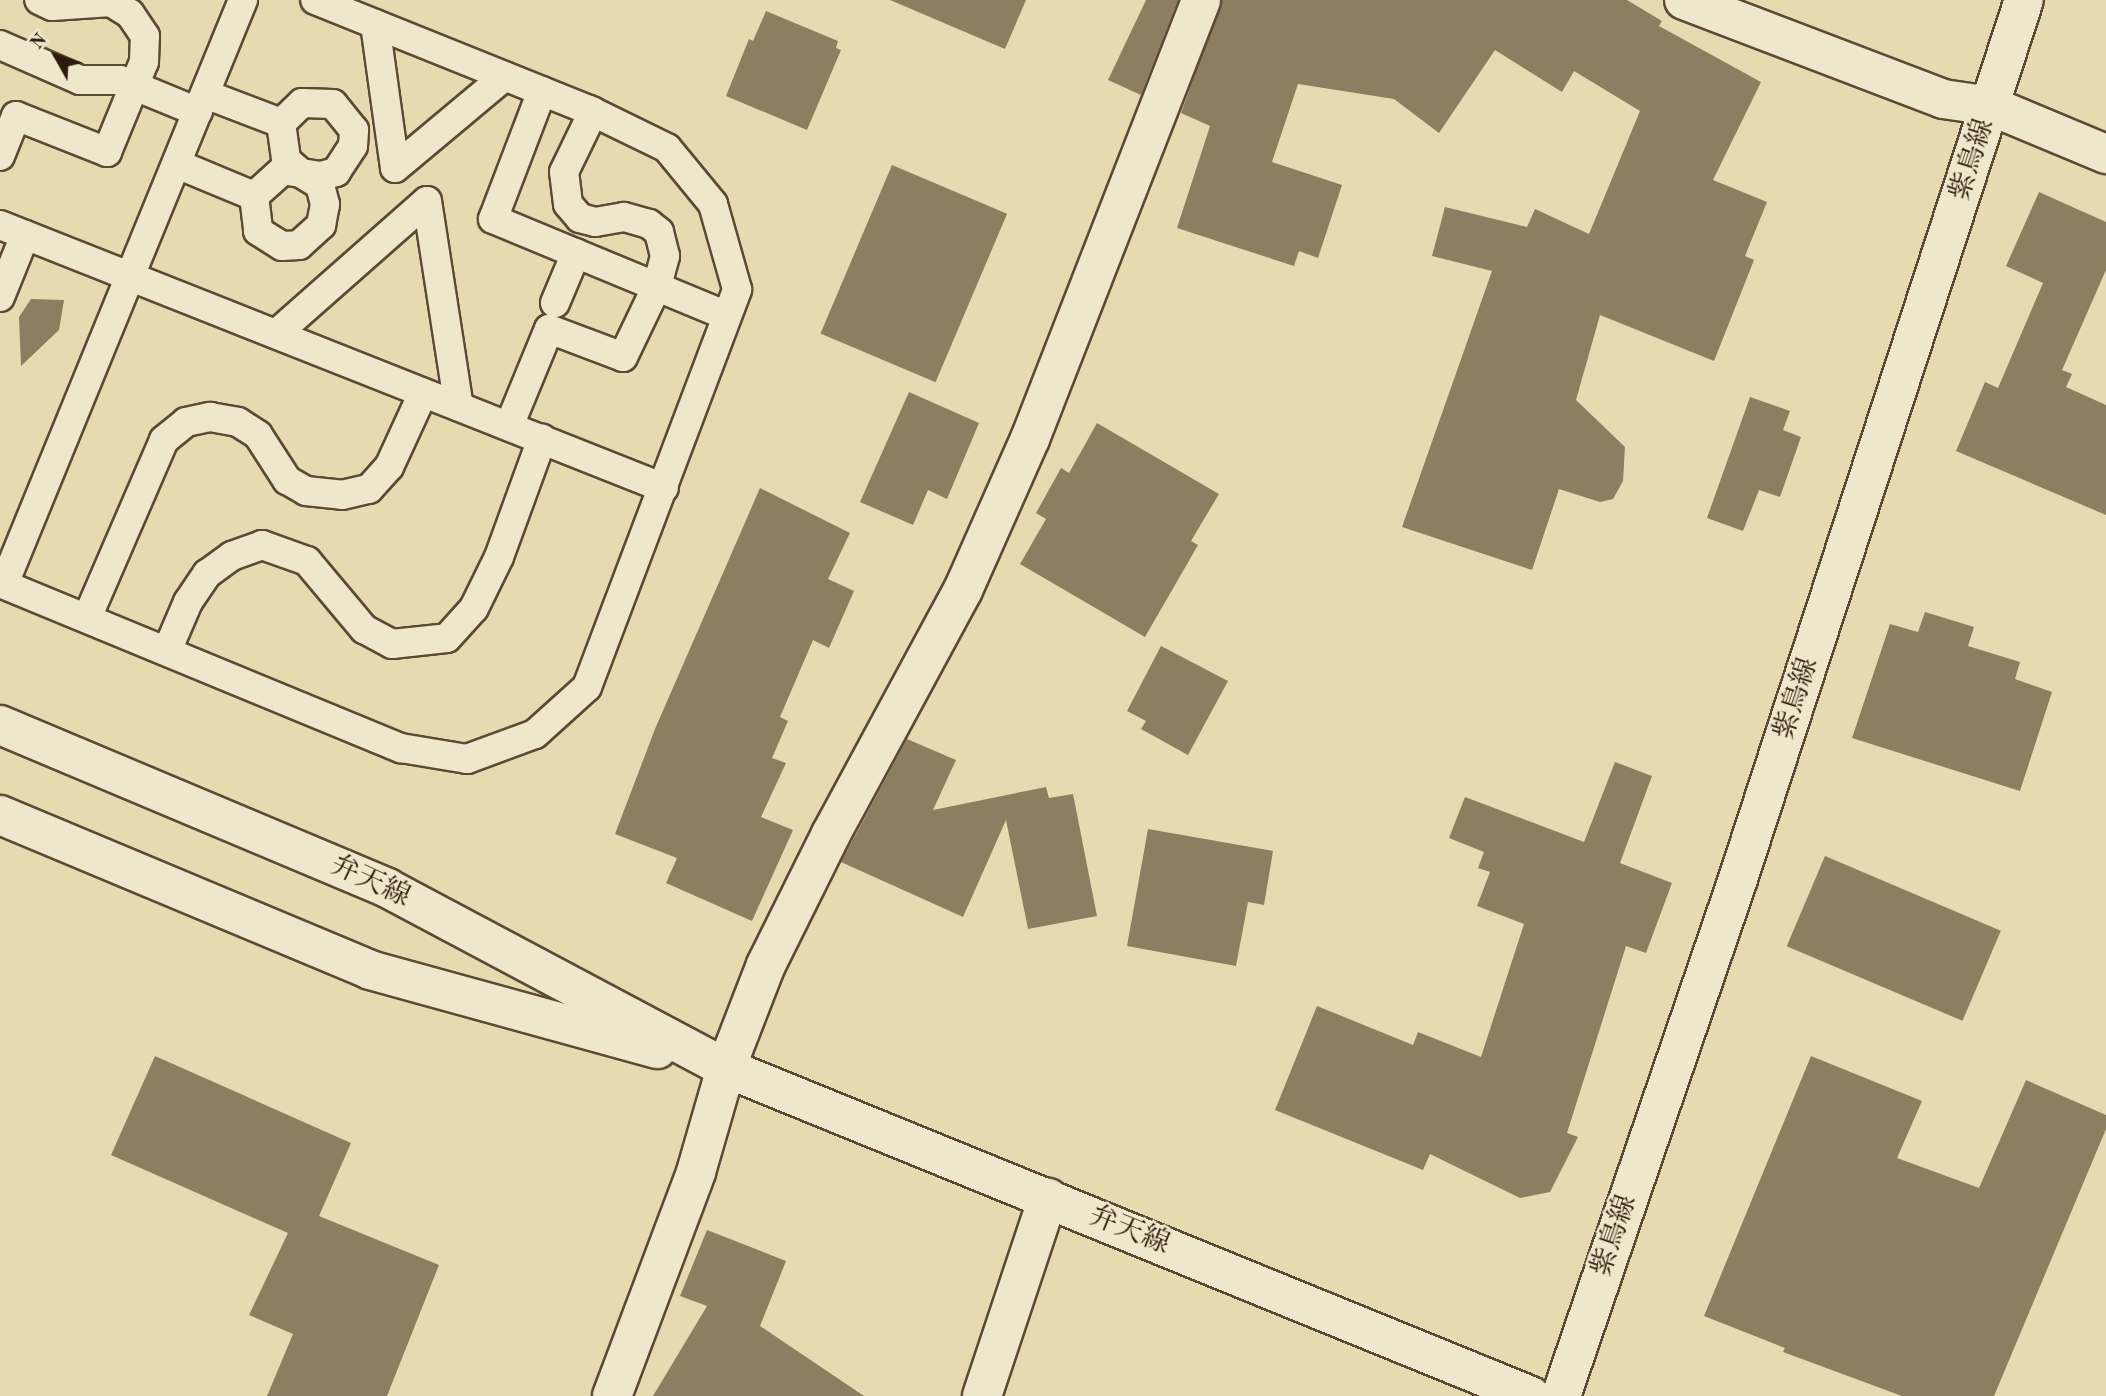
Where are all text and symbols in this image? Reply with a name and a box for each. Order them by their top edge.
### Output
north arrow [21,21,91,91]
text: N [28,31,51,54]
street label: 紫鳥線 [1944,115,2002,205]
street label: 紫鳥線 [1768,654,1826,744]
street label: 弁天線 [325,849,415,915]
street label: 紫鳥線 [1585,1191,1645,1281]
street label: 弁天線 [1084,1200,1174,1262]

